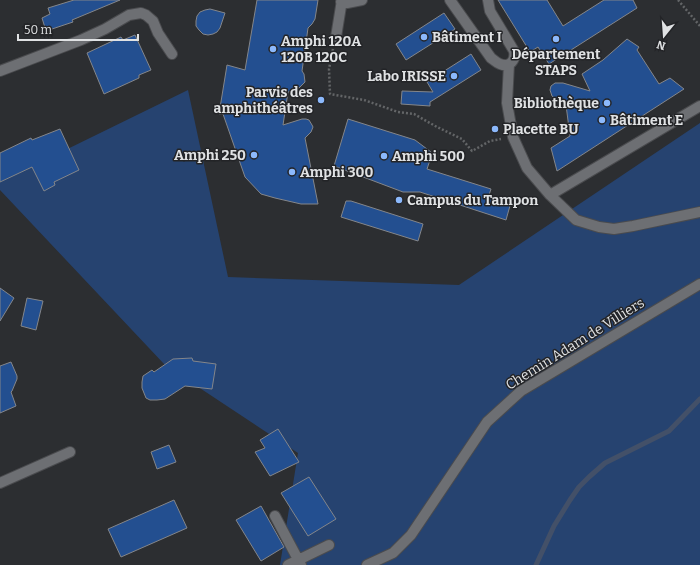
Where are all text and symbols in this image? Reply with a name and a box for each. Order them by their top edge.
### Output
scale bar [18,16,138,42]
north arrow [644,16,684,56]
text: 50 m [24,23,53,37]
place label: Bâtiment I [432,29,502,46]
marker: Bâtiment I [419,32,429,42]
place label: Amphi 120A 120B 120C [281,33,361,66]
marker: Département STAPS [551,34,561,44]
text: N [655,37,667,53]
marker: Amphi 120A 120B 120C [268,44,278,54]
place label: Département STAPS [511,46,601,79]
place label: Labo IRISSE [367,68,446,85]
marker: Labo IRISSE [449,71,459,81]
place label: Parvis des amphithéâtres [214,84,313,117]
marker: Parvis des amphithéâtres [316,95,326,105]
place label: Bibliothèque [514,95,599,112]
marker: Bibliothèque [602,98,612,108]
place label: Bâtiment E [610,112,683,129]
marker: Bâtiment E [597,115,607,125]
place label: Placette BU [503,121,579,138]
marker: Placette BU [490,124,500,134]
place label: Amphi 250 [174,147,246,164]
place label: Amphi 500 [392,148,465,165]
marker: Amphi 250 [249,150,259,160]
marker: Amphi 500 [379,151,389,161]
place label: Amphi 300 [300,164,373,181]
marker: Amphi 300 [287,167,297,177]
place label: Campus du Tampon [407,192,538,209]
marker: Campus du Tampon [394,195,404,205]
street label: Chemin Adam de Villiers [502,294,648,394]

